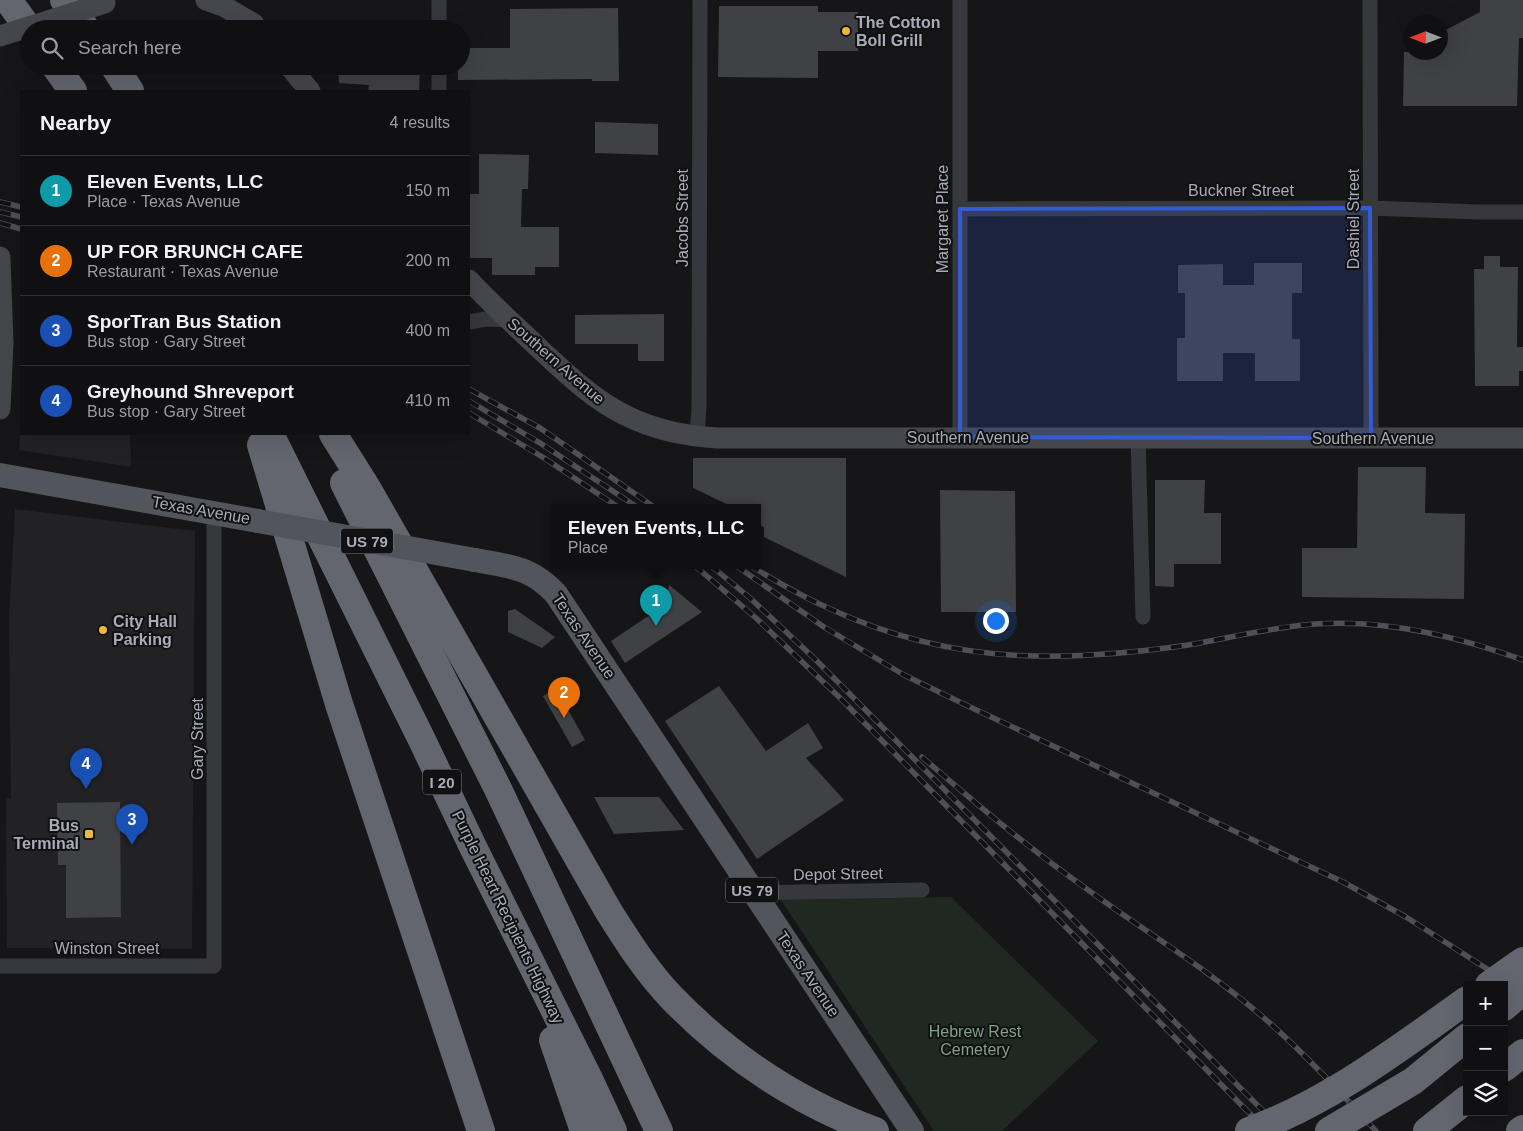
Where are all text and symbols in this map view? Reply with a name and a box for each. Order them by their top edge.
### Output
place label: The Cotton Boll Grill [856,14,940,49]
north arrow [1403,15,1448,60]
search box [20,20,470,75]
marker: The Cotton Boll Grill [840,25,852,37]
icon: search [38,34,66,62]
text: Search here [78,37,182,58]
text: Nearby [40,111,111,134]
text: 4 results [390,114,450,131]
street label: Margaret Place [934,165,951,273]
street label: Dashiel Street [1345,168,1362,269]
street label: Jacobs Street [674,169,691,267]
text: Eleven Events, LLC [87,171,263,192]
text: 1 [52,182,60,199]
text: 150 m [406,182,450,199]
street label: Buckner Street [1188,182,1294,199]
text: Place · Texas Avenue [87,193,240,210]
text: UP FOR BRUNCH CAFE [87,241,303,262]
text: 2 [52,252,60,269]
text: 200 m [406,252,450,269]
text: Restaurant · Texas Avenue [87,263,279,280]
text: SporTran Bus Station [87,311,281,332]
street label: Southern Avenue [504,314,608,408]
text: 3 [52,322,60,339]
text: 400 m [406,322,450,339]
text: Bus stop · Gary Street [87,333,245,350]
text: Greyhound Shreveport [87,381,294,402]
text: 4 [52,392,60,409]
text: 410 m [406,392,450,409]
text: Bus stop · Gary Street [87,403,245,420]
street label: Southern Avenue [907,429,1029,446]
street label: Southern Avenue [1312,430,1434,447]
street label: Texas Avenue [151,493,251,527]
popup [551,504,761,569]
text: Eleven Events, LLC [568,517,744,538]
road number: US 79 [341,528,393,554]
text: Place [568,539,608,556]
pin: 1 [640,585,672,626]
street label: Texas Avenue [549,590,619,682]
your location [983,608,1009,634]
place label: City Hall Parking [113,613,177,648]
marker: City Hall Parking [97,624,109,636]
pin: 2 [548,677,580,718]
street label: Gary Street [189,698,206,780]
pin: 4 [70,748,102,789]
road number: I 20 [423,770,461,794]
pin: 3 [116,804,148,845]
street label: Purple Heart Recipients Highway [449,808,567,1026]
place label: Bus Terminal [14,817,79,852]
marker: Bus Terminal [83,828,95,840]
street label: Depot Street [793,865,884,883]
road number: US 79 [726,878,778,902]
street label: Texas Avenue [773,928,843,1020]
street label: Winston Street [55,940,160,957]
map controls [1463,981,1508,1116]
button: + [1463,981,1508,1026]
park label: Hebrew Rest Cemetery [929,1023,1022,1058]
button: − [1463,1026,1508,1071]
button: layers [1463,1071,1508,1116]

